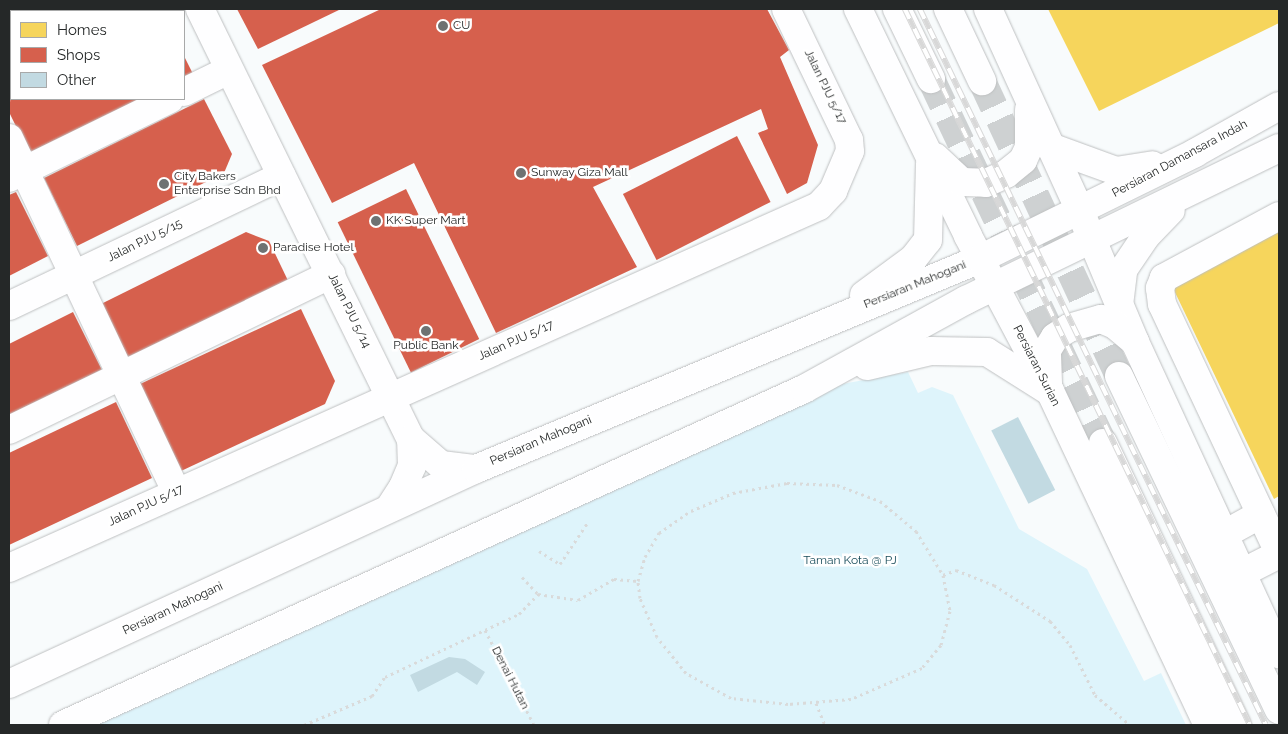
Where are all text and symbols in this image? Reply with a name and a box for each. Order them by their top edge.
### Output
legend [10,10,185,100]
place label: CU [453,19,470,33]
marker: CU [437,20,449,32]
text: Homes [57,21,107,39]
text: Shops [57,46,100,64]
street label: Jalan PJU 5/17 [801,47,849,127]
text: Other [57,71,96,89]
street label: Persiaran Damansara Indah [1110,117,1250,201]
place label: Sunway Giza Mall [531,166,628,180]
marker: Sunway Giza Mall [515,167,527,179]
place label: City Bakers Enterprise Sdn Bhd [174,170,281,198]
marker: City Bakers Enterprise Sdn Bhd [158,178,170,190]
place label: KK Super Mart [386,214,466,228]
marker: KK Super Mart [370,215,382,227]
street label: Jalan PJU 5/15 [105,217,185,265]
place label: Paradise Hotel [273,241,354,255]
marker: Paradise Hotel [257,242,269,254]
street label: Persiaran Mahogani [862,258,968,312]
street label: Jalan PJU 5/14 [325,271,373,351]
street label: Jalan PJU 5/17 [476,318,556,364]
street label: Persiaran Surian [1009,323,1063,409]
marker: Public Bank [420,325,432,337]
place label: Public Bank [393,339,459,353]
street label: Persiaran Mahogani [488,413,594,469]
street label: Jalan PJU 5/17 [106,482,186,530]
park label: Taman Kota @ PJ [803,554,897,568]
street label: Persiaran Mahogani [121,579,225,639]
street label: Denai Hutan [488,644,532,712]

